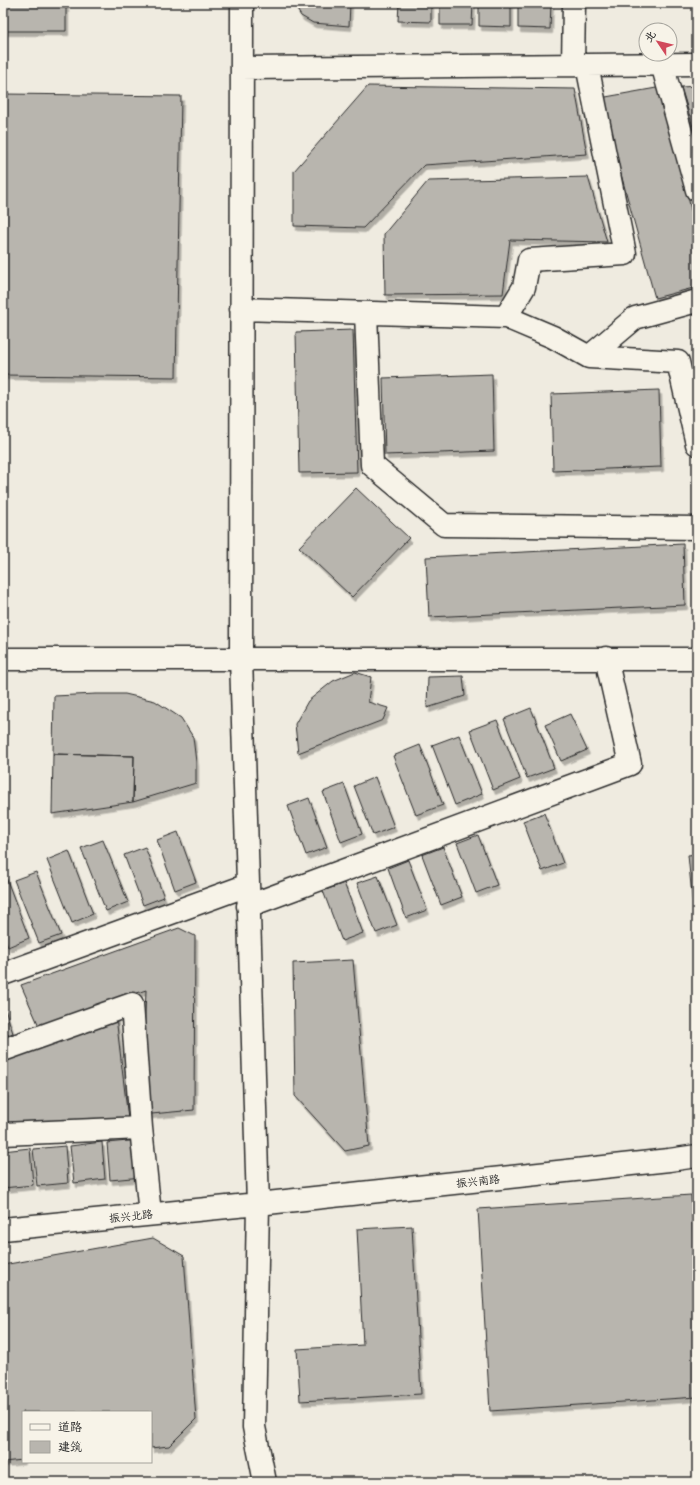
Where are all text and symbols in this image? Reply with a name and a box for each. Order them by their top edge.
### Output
north arrow [638,22,678,62]
text: 北 [641,28,659,45]
street label: 振兴南路 [455,1172,501,1190]
street label: 振兴北路 [108,1207,154,1225]
legend [22,1411,152,1463]
text: 道路 [58,1419,82,1434]
text: 建筑 [58,1439,82,1454]

